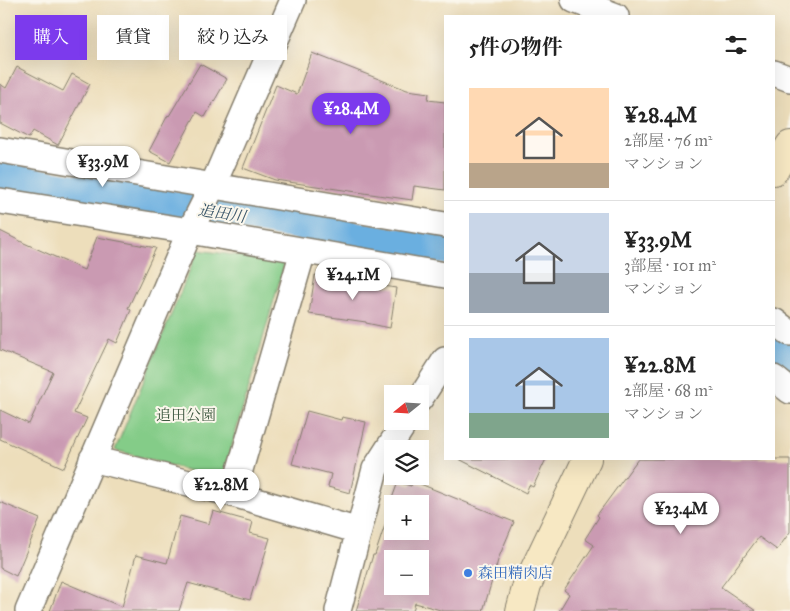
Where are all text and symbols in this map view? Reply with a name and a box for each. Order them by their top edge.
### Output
chip: 購入 [15,15,87,60]
chip: 賃貸 [97,15,169,60]
chip: 絞り込み [179,15,287,60]
icon: filters [722,31,750,59]
text: 5件の物件 [469,34,563,60]
pin: ¥28.4M [310,92,392,135]
text: ¥28.4M [323,99,379,118]
text: ¥28.4M [624,102,697,128]
icon: home [509,108,569,168]
text: 2部屋 · 76 m² [624,131,713,150]
pin: ¥33.9M [62,146,144,188]
text: ¥33.9M [77,152,129,171]
text: マンション [624,154,703,173]
water label: 追田川 [197,200,249,226]
text: ¥33.9M [624,227,692,253]
icon: home [509,233,569,293]
text: 3部屋 · 101 m² [624,256,716,275]
pin: ¥24.1M [312,258,394,301]
text: ¥24.1M [326,265,380,284]
text: マンション [624,279,703,298]
text: ¥22.8M [624,352,696,378]
icon: home [509,358,569,418]
text: 2部屋 · 68 m² [624,381,713,400]
north arrow [384,385,429,430]
map controls [384,385,429,595]
text: マンション [624,404,703,423]
park label: 追田公園 [156,406,216,424]
button: layers [384,440,429,485]
pin: ¥22.8M [180,468,262,511]
text: ¥22.8M [194,475,248,494]
pin: ¥23.4M [640,492,722,535]
button: + [384,495,429,540]
text: ¥23.4M [654,499,708,518]
button: − [384,550,429,595]
place label: 森田精肉店 [478,564,553,582]
marker: 森田精肉店 [462,567,474,579]

